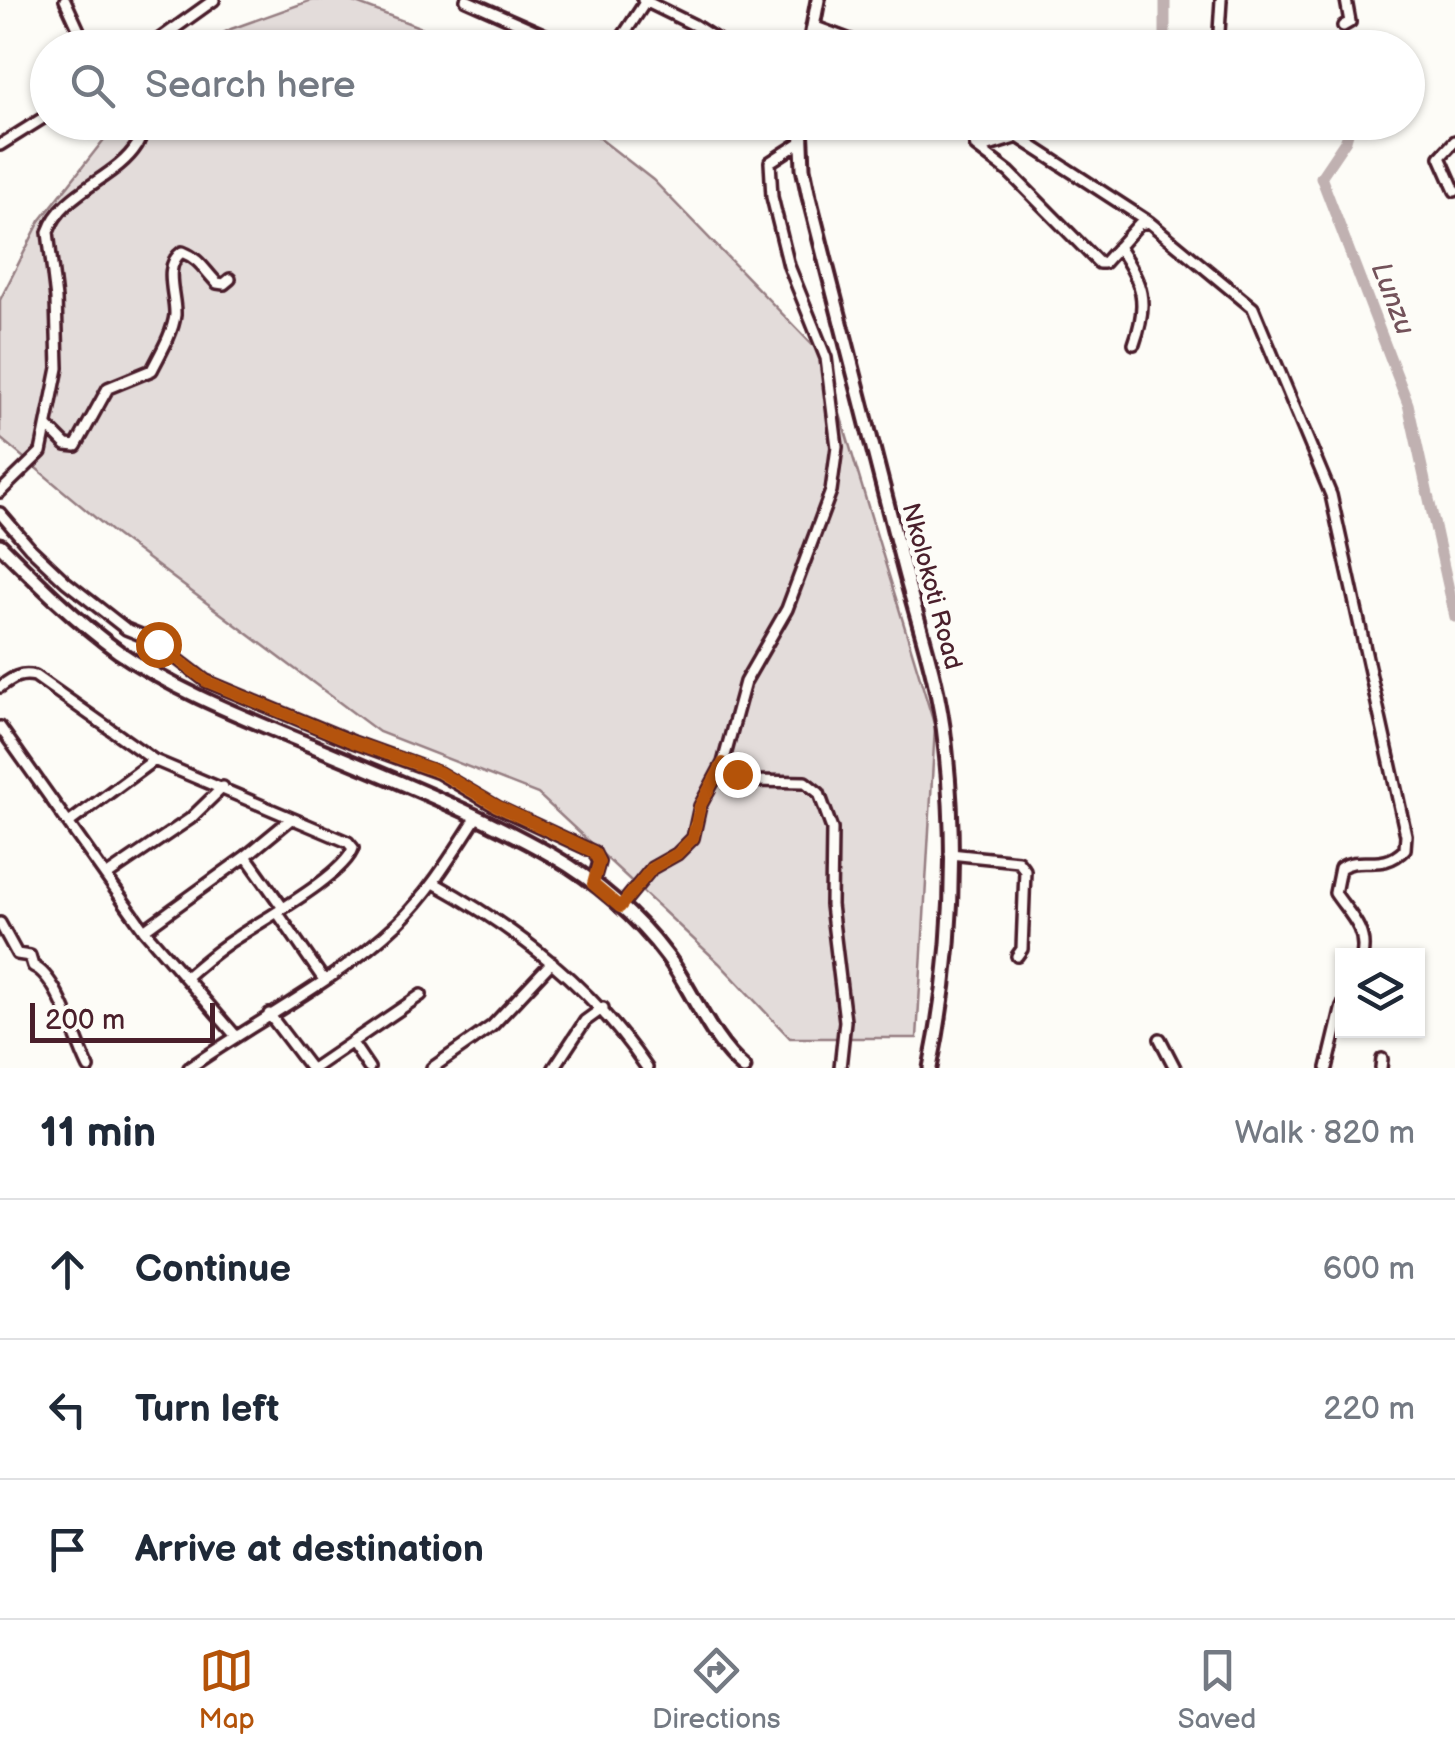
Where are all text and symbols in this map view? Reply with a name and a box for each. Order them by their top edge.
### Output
search box [30,30,1425,140]
icon: search [65,58,120,113]
text: Search here [145,63,356,108]
water label: Lunzu [1364,258,1422,340]
street label: Nkolokoti Road [894,500,969,673]
route start [136,622,182,668]
route end [715,752,761,798]
map controls [1335,948,1425,1038]
button: layers [1335,948,1425,1038]
scale bar [30,998,215,1042]
text: 200 m [45,1004,125,1037]
text: 11 min [40,1108,156,1159]
text: Walk · 820 m [1234,1114,1415,1153]
icon: ahead [40,1242,95,1297]
text: Continue [135,1247,291,1292]
text: 600 m [1323,1250,1415,1289]
icon: left [40,1382,95,1437]
text: Turn left [135,1387,279,1432]
text: 220 m [1323,1390,1415,1429]
icon: arrive [40,1522,95,1577]
text: Arrive at destination [135,1527,484,1572]
tab: Map [199,1643,255,1736]
tab: Directions [652,1643,781,1736]
tab: Saved [1178,1643,1256,1736]

